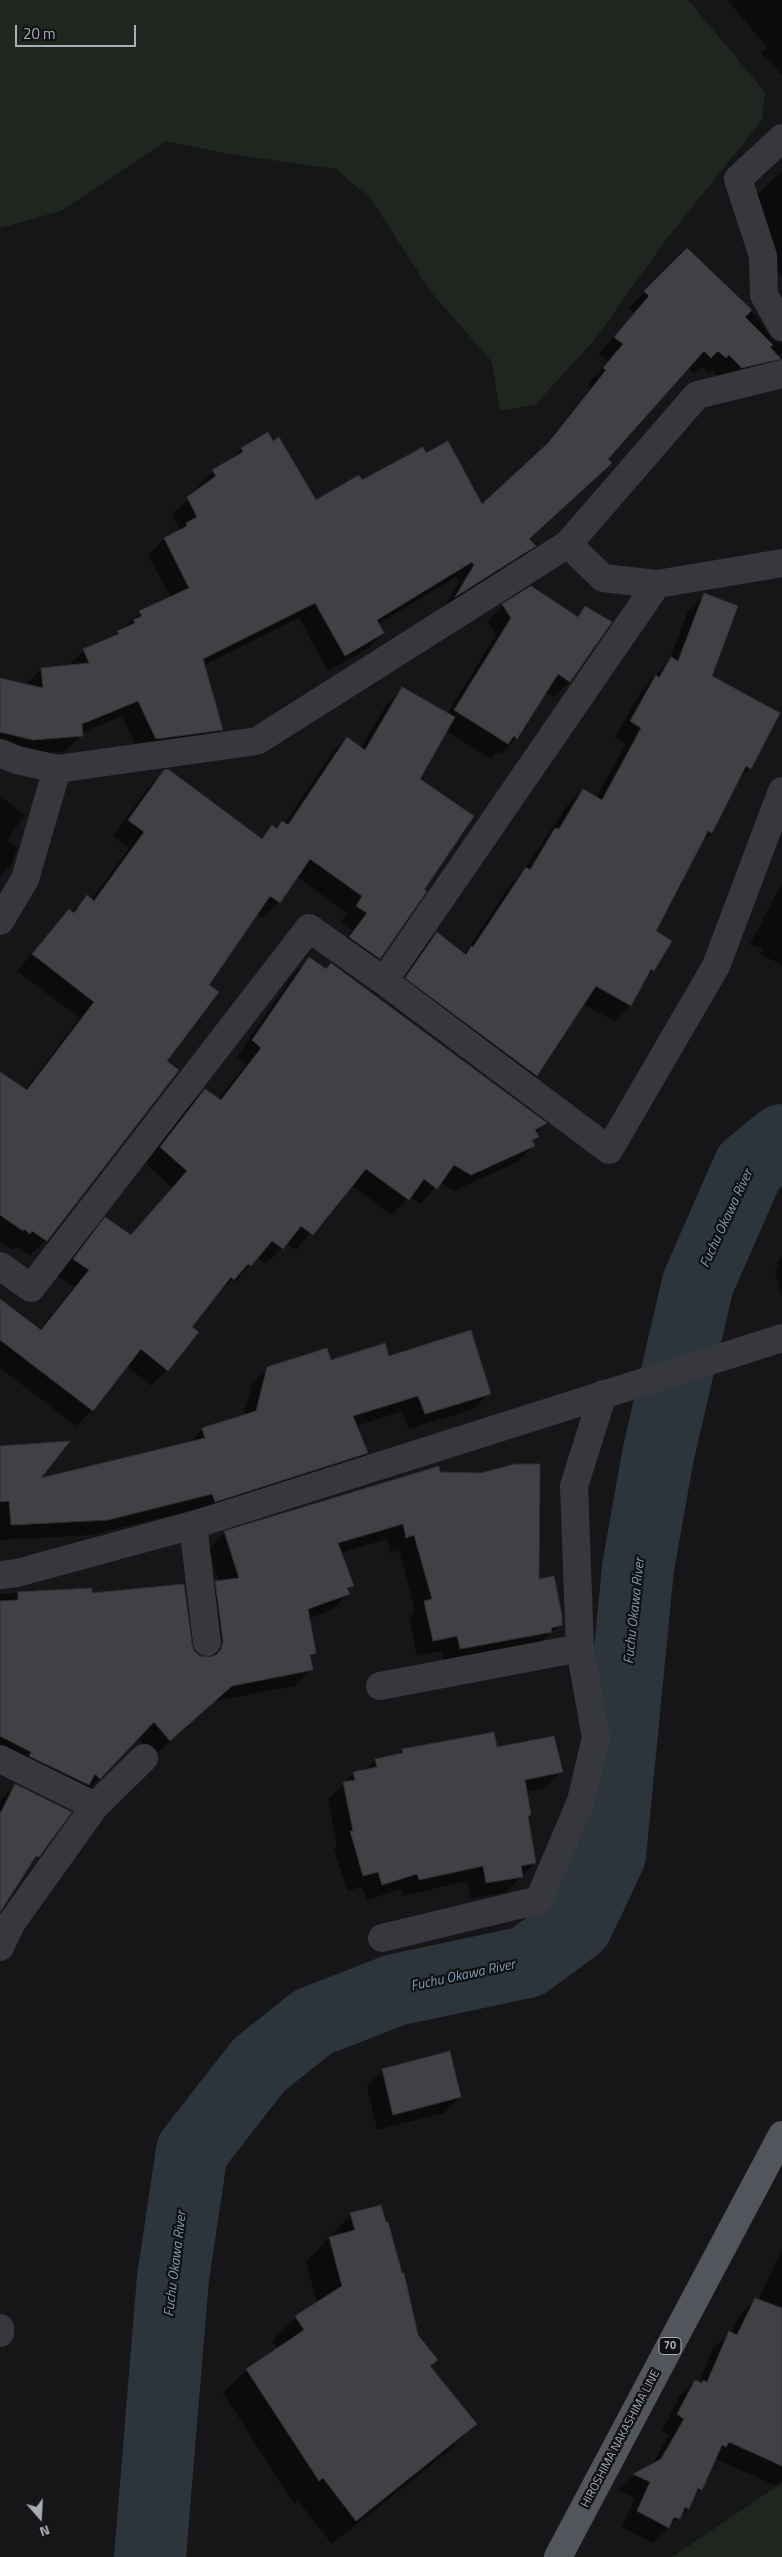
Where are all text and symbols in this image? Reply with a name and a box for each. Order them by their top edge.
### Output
scale bar [18,15,139,47]
text: 20 m [23,22,56,45]
water label: Fuchu Okawa River [697,1167,757,1271]
water label: Fuchu Okawa River [621,1557,649,1665]
water label: Fuchu Okawa River [409,1957,517,1995]
water label: Fuchu Okawa River [161,2210,191,2318]
road number: 70 [659,2338,681,2354]
street label: HIROSHIMA NAKASHIMA LINE [579,2368,663,2510]
north arrow [15,2492,65,2542]
text: N [37,2520,53,2543]

